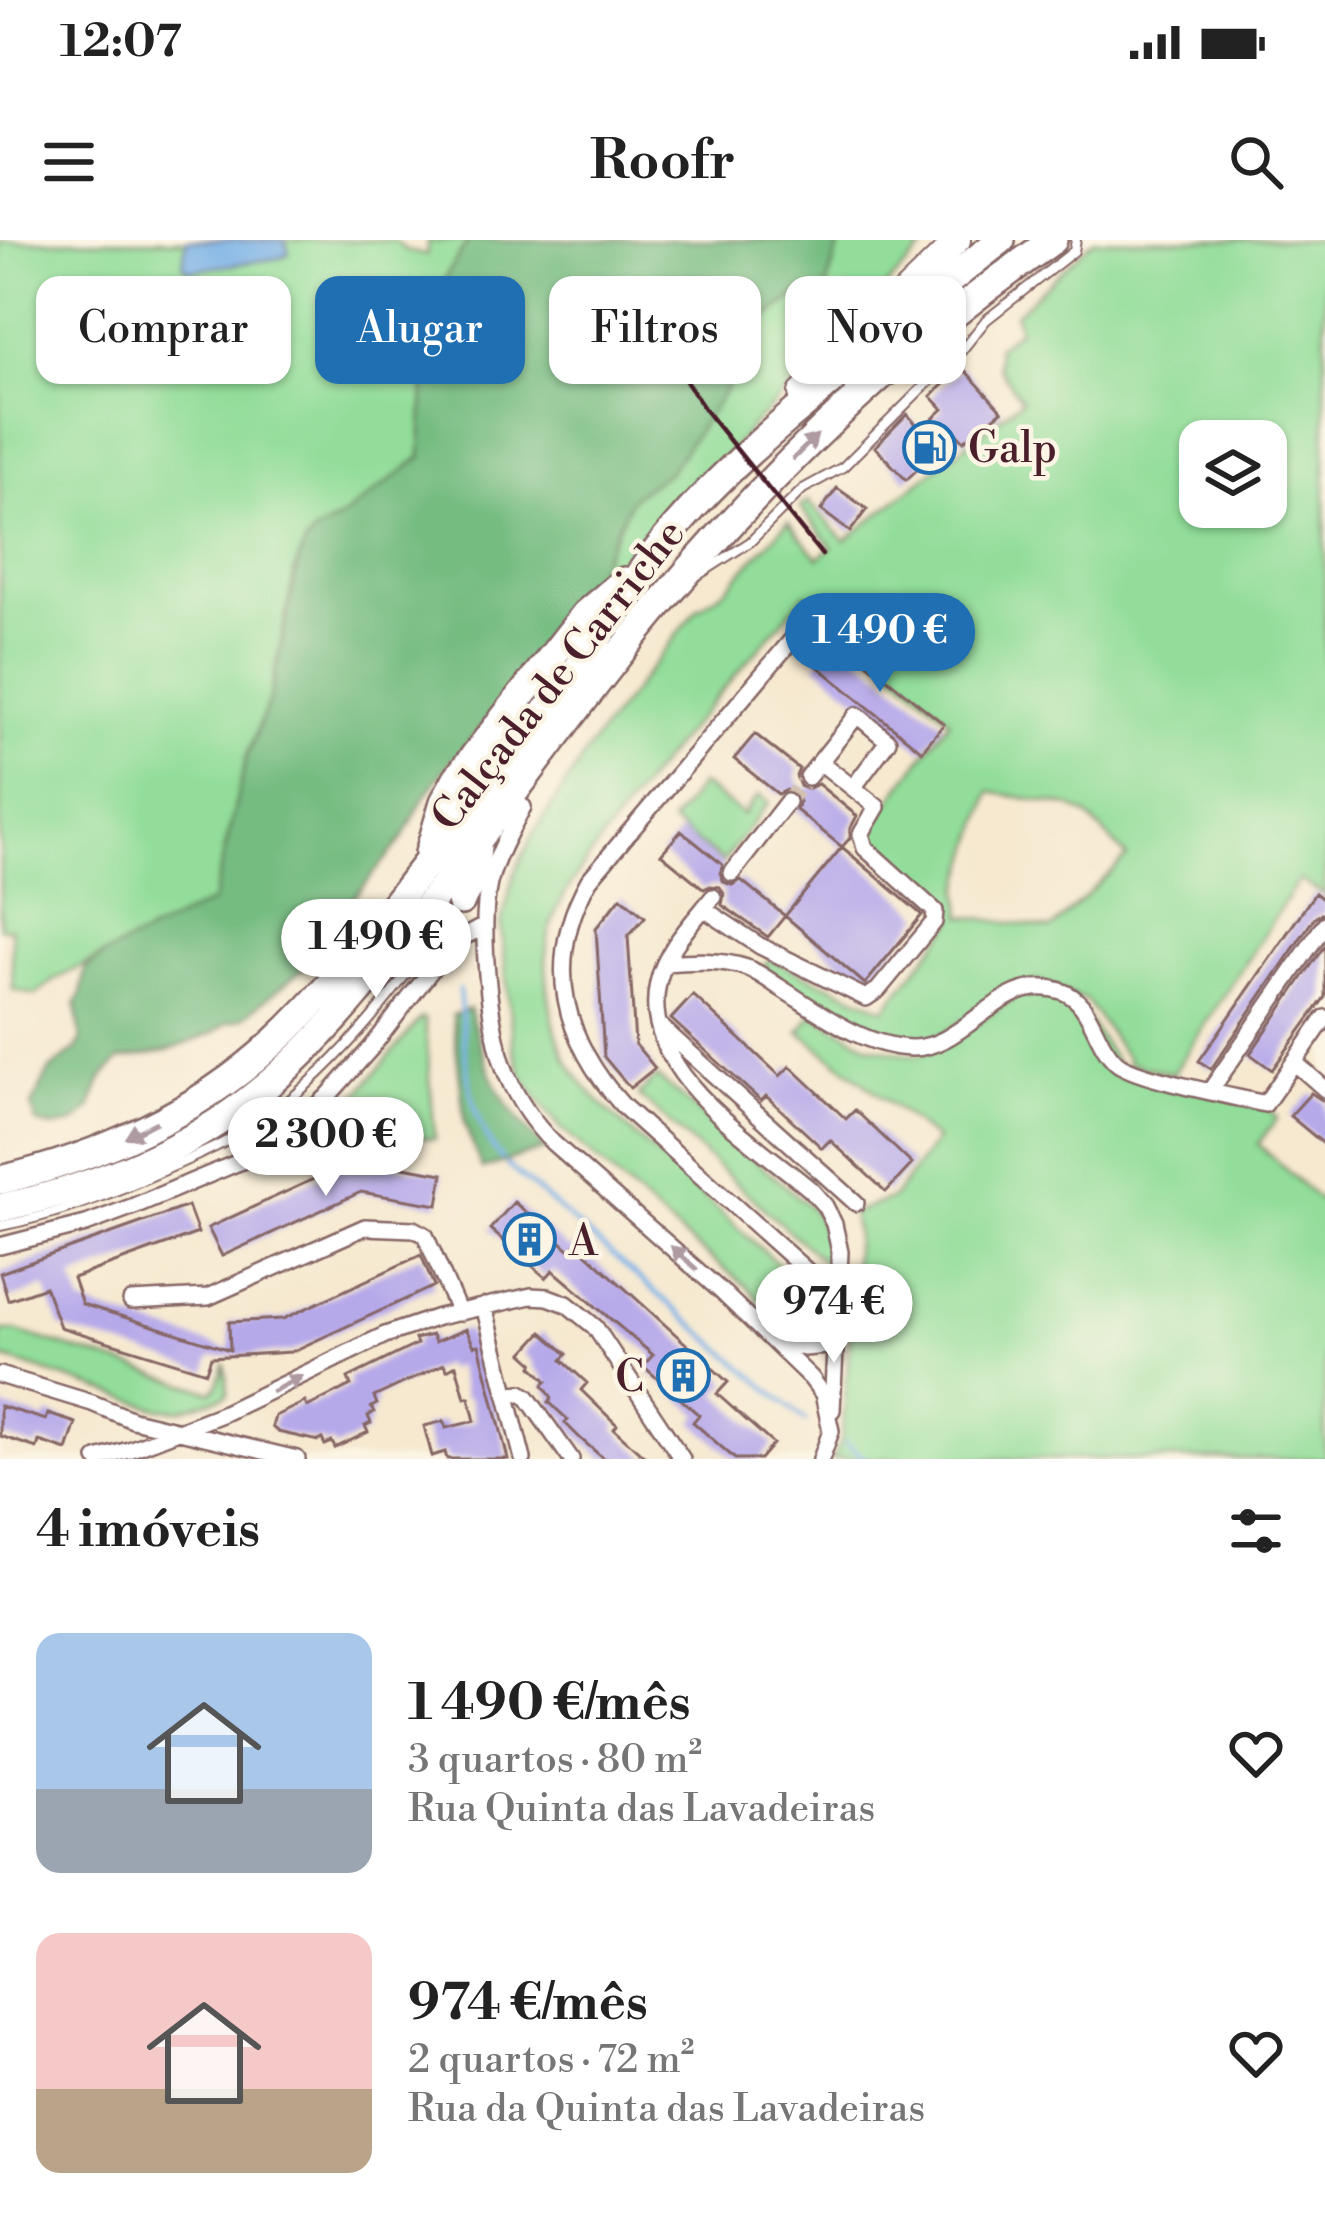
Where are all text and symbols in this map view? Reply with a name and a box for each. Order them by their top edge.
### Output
text: 12:07 [60,14,182,71]
text: Roofr [590,128,735,196]
icon: menu [36,129,102,195]
icon: search [1223,129,1289,195]
chip: Comprar [36,276,291,384]
chip: Alugar [315,276,525,384]
chip: Filtros [549,276,761,384]
chip: Novo [785,276,966,384]
fuel station icon: Galp [901,419,957,475]
map controls [1179,420,1287,528]
button: layers [1179,420,1287,528]
place label: Galp [968,423,1057,476]
one-way arrow [790,433,818,462]
street label: Calçada de Carriche [421,509,697,842]
pin: 1 490 € [769,593,991,695]
text: 1 490 € [812,607,948,656]
pin: 1 490 € [265,899,487,1001]
text: 1 490 € [308,913,444,962]
pin: 2 300 € [215,1097,437,1199]
text: 2 300 € [255,1111,397,1160]
one-way arrow [124,1119,159,1139]
building icon: A [502,1212,558,1268]
place label: A [568,1216,599,1269]
one-way arrow [669,1245,699,1272]
pin: 974 € [750,1264,918,1366]
text: 974 € [783,1278,885,1327]
building icon: C [655,1348,711,1404]
place label: C [615,1352,644,1405]
one-way arrow [269,1374,304,1394]
icon: filters [1223,1498,1289,1564]
text: 4 imóveis [36,1499,260,1563]
text: 1 490 €/mês [408,1672,691,1736]
icon: home [132,1681,276,1825]
icon: heart [1223,1720,1289,1786]
text: 3 quartos · 80 m² [408,1736,702,1785]
text: Rua Quinta das Lavadeiras [408,1785,875,1834]
text: 974 €/mês [408,1972,648,2036]
icon: home [132,1981,276,2125]
icon: heart [1223,2020,1289,2086]
text: 2 quartos · 72 m² [408,2036,694,2085]
text: Rua da Quinta das Lavadeiras [408,2085,925,2134]

